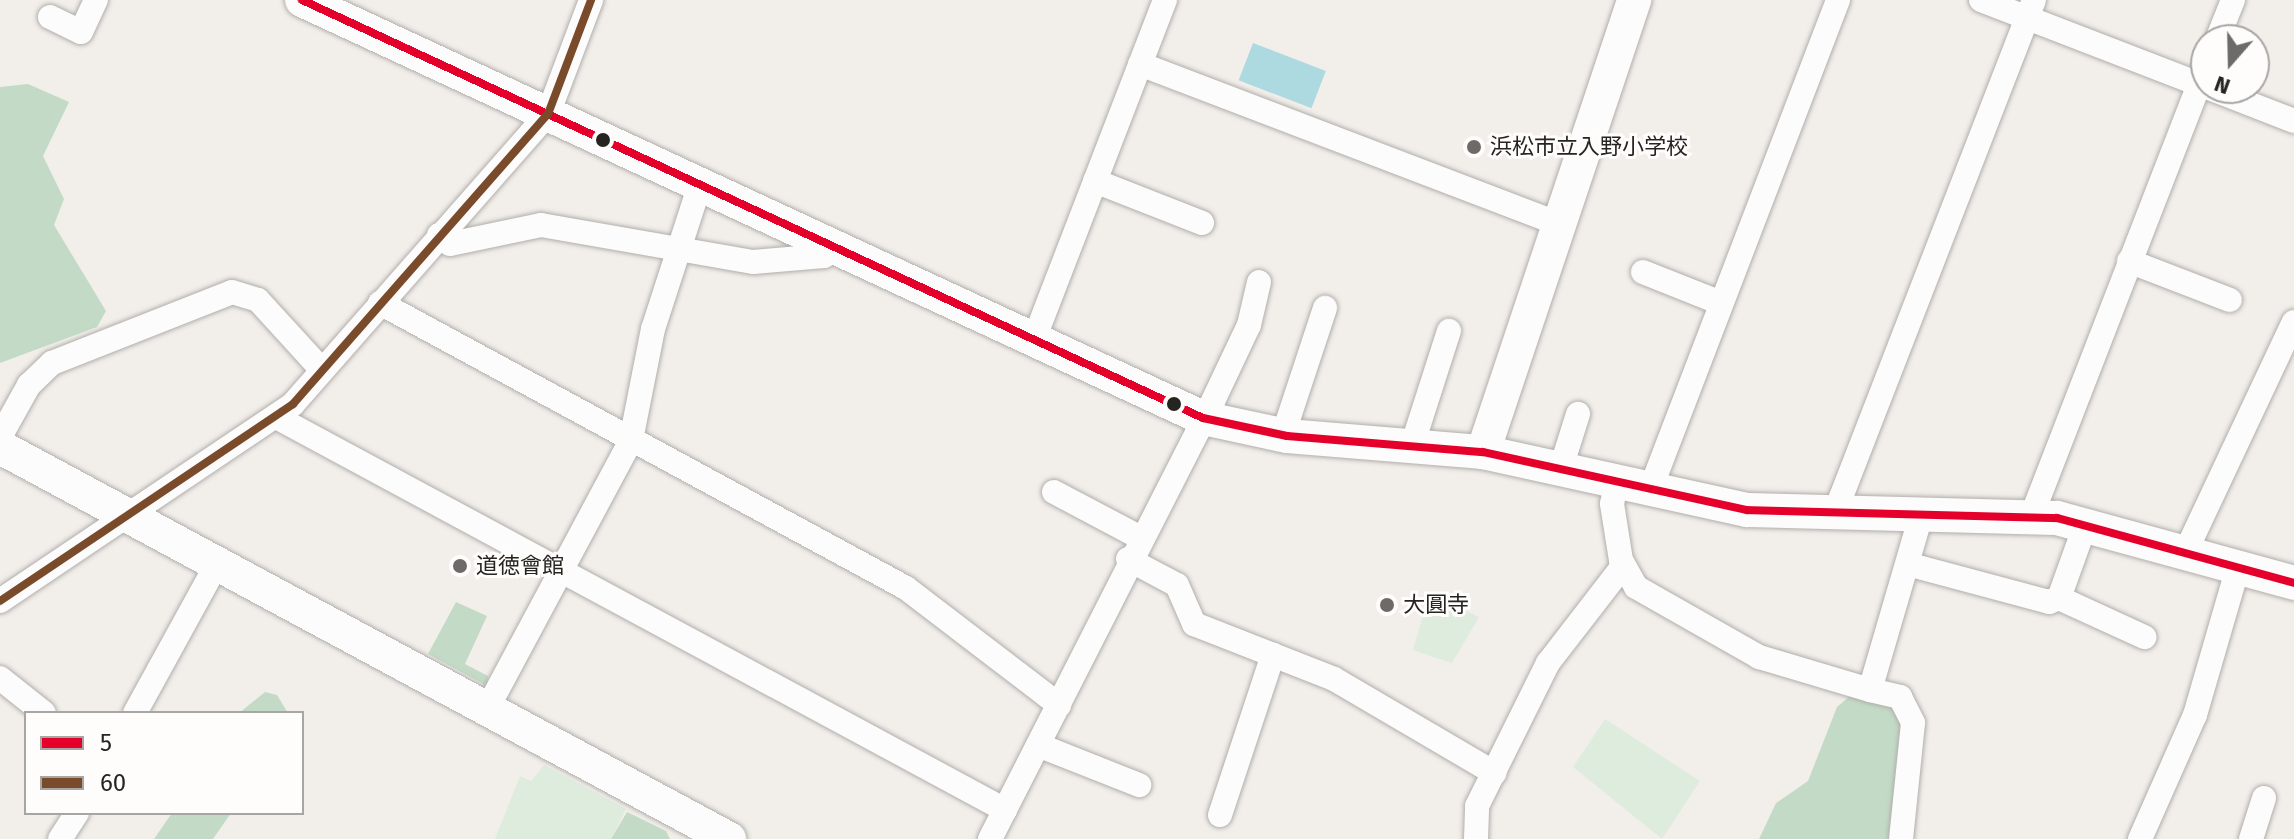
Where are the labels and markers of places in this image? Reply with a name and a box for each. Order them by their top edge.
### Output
unlabelled marker [595,132,611,148]
place label: 浜松市立入野小学校 [1490,134,1688,160]
marker: 浜松市立入野小学校 [1465,138,1483,156]
unlabelled marker [1166,396,1182,412]
place label: 道徳會館 [476,553,564,579]
marker: 道徳會館 [451,557,469,575]
place label: 大圓寺 [1403,592,1469,618]
marker: 大圓寺 [1378,596,1396,614]

